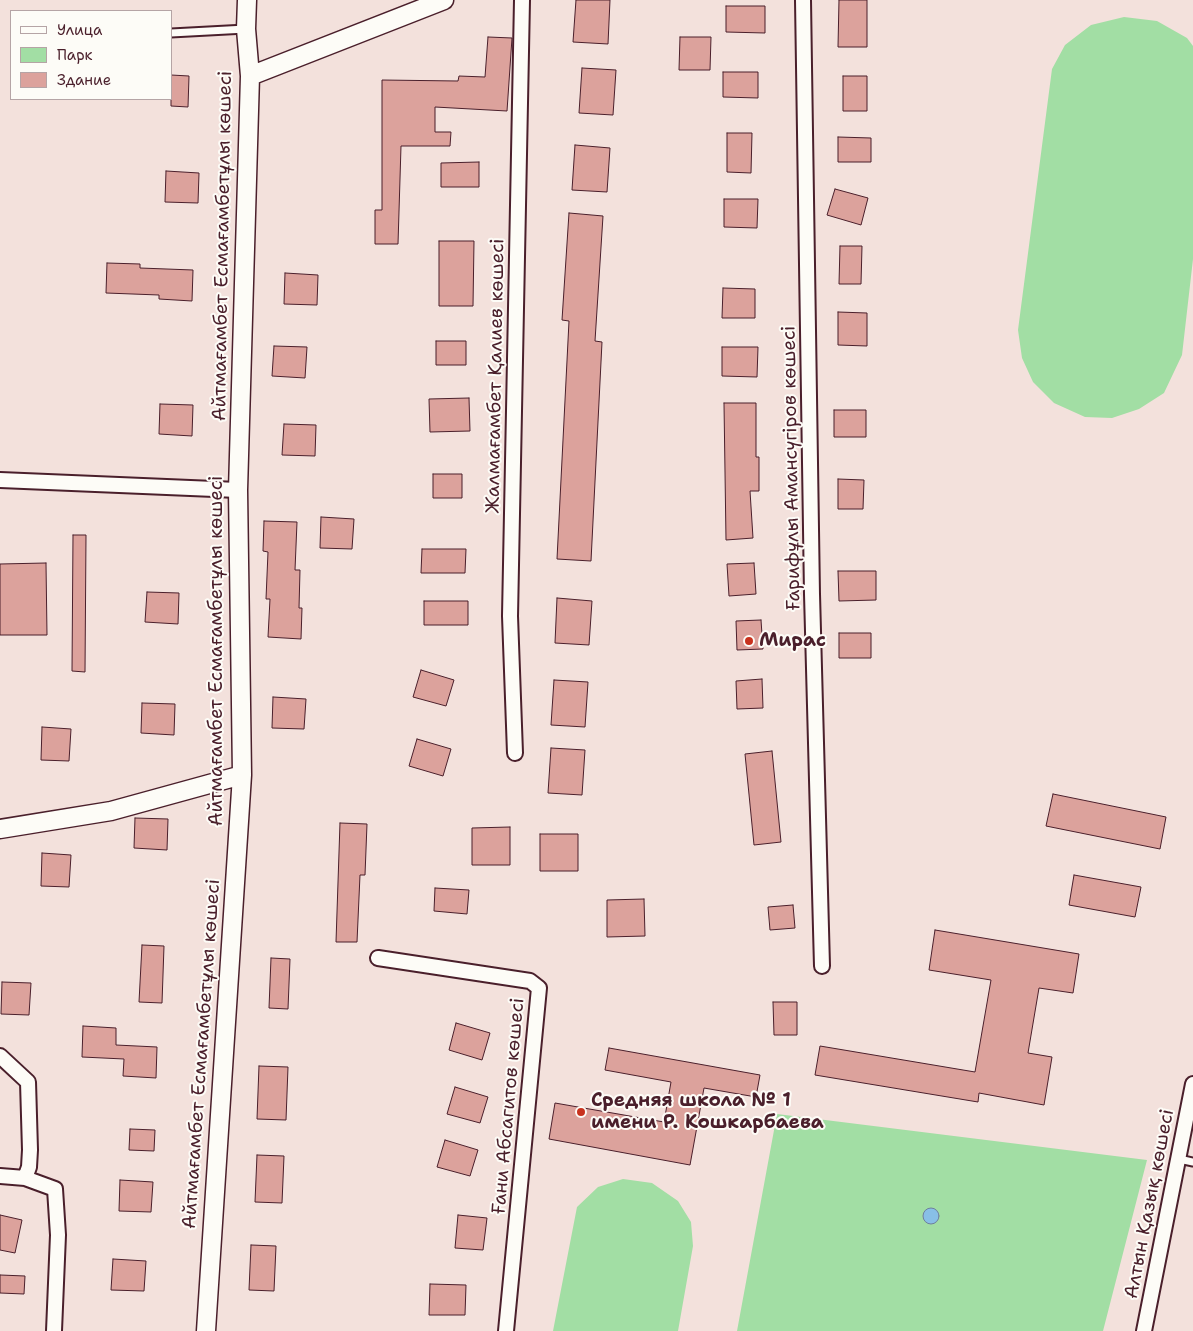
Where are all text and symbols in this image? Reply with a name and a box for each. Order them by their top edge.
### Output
legend [10,10,172,100]
text: Улица [57,20,102,40]
text: Парк [57,45,93,65]
text: Здание [57,70,111,90]
street label: Айтмағамбет Есмағамбетұлы көшесі [209,71,237,421]
street label: Жалмағамбет Қалиев көшесі [482,238,510,514]
street label: Ғарифұлы Амансүгіров көшесі [778,325,806,611]
street label: Айтмағамбет Есмағамбетұлы көшесі [206,476,228,826]
place label: Мирас [759,630,826,652]
marker: Мирас [743,635,755,647]
street label: Айтмағамбет Есмағамбетұлы көшесі [178,878,226,1230]
street label: Ғани Абсагитов көшесі [488,997,530,1215]
place label: Средняя школа № 1 имени Р. Кошкарбаева [591,1090,824,1134]
marker: Средняя школа № 1 имени Р. Кошкарбаева [575,1106,587,1118]
street label: Алтын Қазық көшесі [1120,1107,1180,1301]

